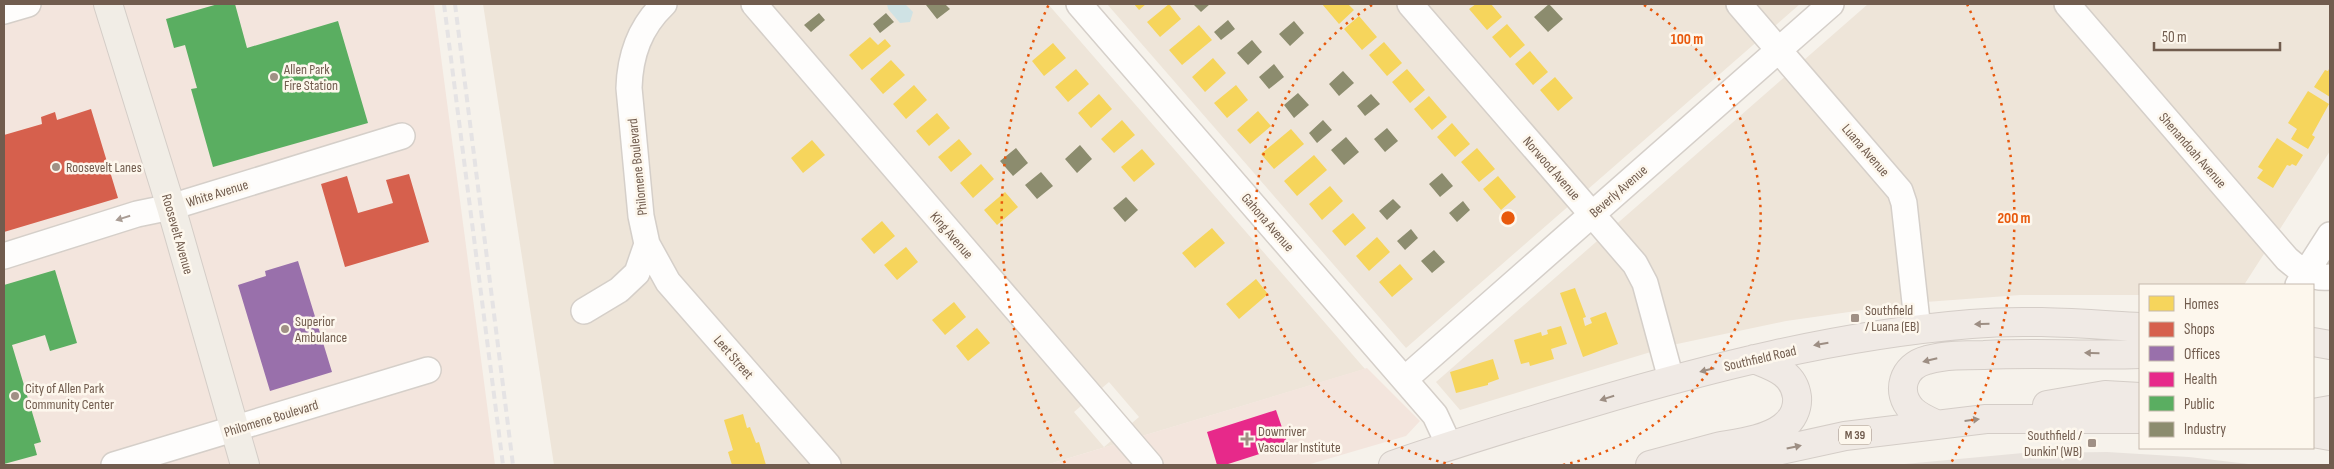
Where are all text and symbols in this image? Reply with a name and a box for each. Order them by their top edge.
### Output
scale bar [2154,20,2280,52]
text: 50 m [2162,28,2187,47]
text: 100 m [1671,30,1703,49]
place label: Allen Park Fire Station [283,61,338,94]
marker: Allen Park Fire Station [268,71,280,83]
street label: Shenandoah Avenue [2155,109,2230,192]
street label: Philomene Boulevard [624,117,651,216]
street label: Luana Avenue [1838,121,1893,180]
street label: Norwood Avenue [1519,133,1584,204]
place label: Roosevelt Lanes [66,159,142,176]
marker: Roosevelt Lanes [50,161,62,173]
street label: Beverly Avenue [1586,162,1651,221]
street label: White Avenue [184,176,250,211]
street label: Gahona Avenue [1238,190,1298,255]
street label: Roosevelt Avenue [158,192,197,276]
street label: King Avenue [927,208,977,262]
centre of rings [1499,209,1517,227]
text: 200 m [1997,209,2031,228]
one-way arrow [116,215,131,223]
legend [2139,284,2314,449]
text: Homes [2184,295,2219,314]
place label: Southfield / Luana (EB) [1865,302,1919,335]
marker: Southfield / Luana (EB) [1849,312,1861,324]
place label: Superior Ambulance [294,313,347,346]
one-way arrow [1974,320,1990,328]
text: Shops [2184,320,2215,339]
marker: Superior Ambulance [279,323,291,335]
street label: Leet Street [710,332,757,383]
one-way arrow [1813,340,1829,348]
street label: Southfield Road [1722,342,1798,375]
text: Offices [2184,345,2220,364]
one-way arrow [2083,349,2099,357]
one-way arrow [1922,356,1937,364]
one-way arrow [1699,366,1714,374]
text: Health [2184,370,2217,389]
place label: City of Allen Park Community Center [25,380,114,413]
marker: City of Allen Park Community Center [9,390,21,402]
one-way arrow [1600,394,1615,402]
text: Public [2184,395,2215,414]
street label: Philomene Boulevard [222,396,320,441]
one-way arrow [1965,416,1981,424]
text: Industry [2184,420,2226,439]
place label: Downriver Vascular Institute [1258,423,1341,456]
road number: M 39 [1839,426,1871,444]
place label: Southfield / Dunkin' (WB) [2024,427,2082,460]
marker: Downriver Vascular Institute [1240,432,1254,446]
marker: Southfield / Dunkin' (WB) [2086,437,2098,449]
one-way arrow [1787,443,1802,451]

